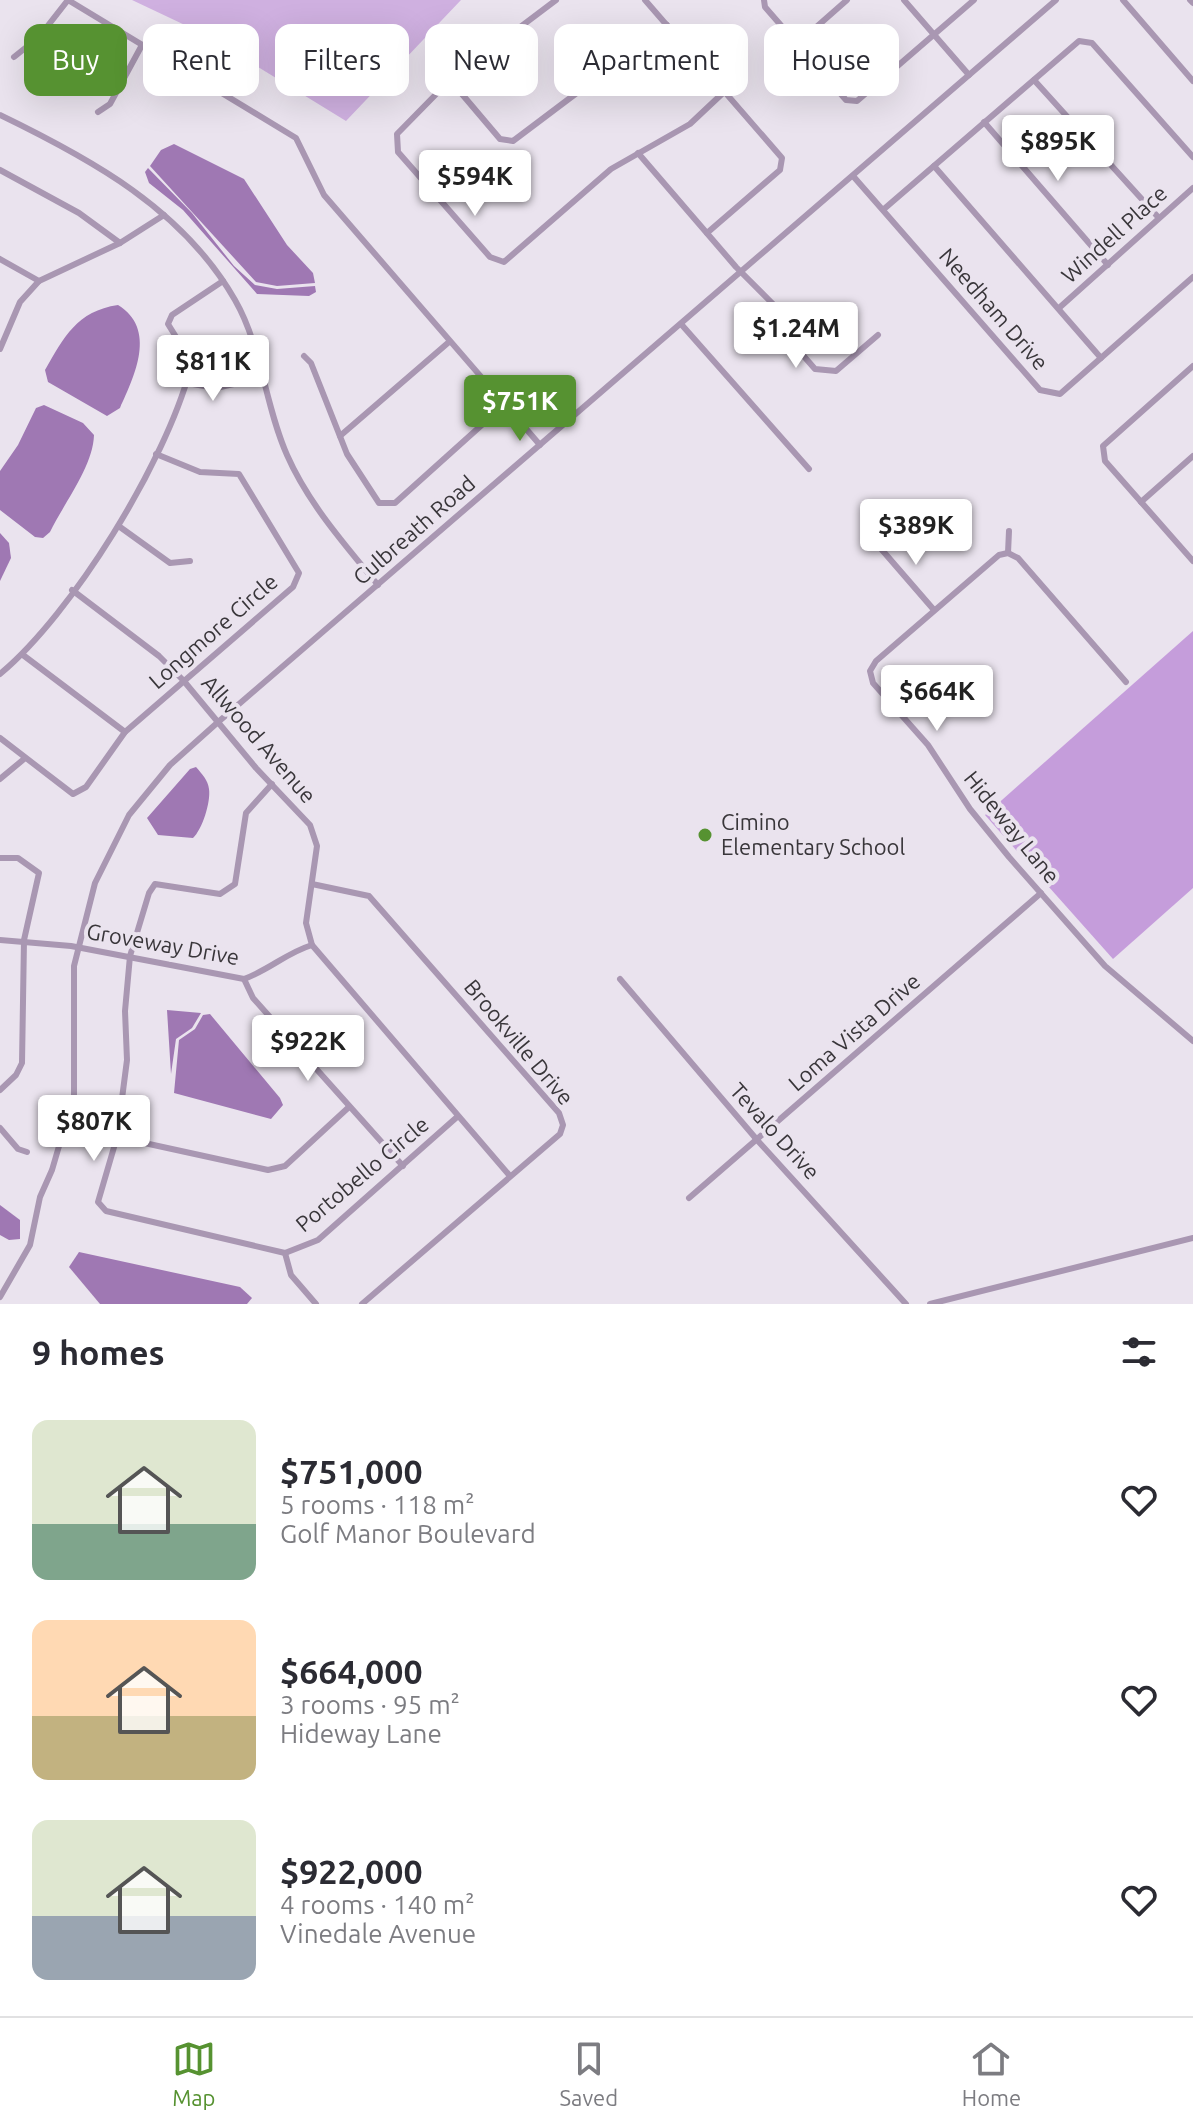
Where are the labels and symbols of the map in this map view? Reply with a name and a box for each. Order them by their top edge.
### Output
pin: $895K [1002,115,1114,183]
pin: $594K [419,150,531,218]
street label: Windell Place [1056,180,1171,287]
street label: Needham Drive [935,243,1054,375]
pin: $1.24M [731,302,861,370]
pin: $811K [157,335,269,403]
pin: $751K [464,375,576,443]
street label: Culbreath Road [348,470,480,589]
pin: $389K [860,499,972,567]
street label: Longmore Circle [143,568,282,693]
pin: $664K [881,665,993,733]
street label: Allwood Avenue [197,670,322,807]
street label: Hideway Lane [960,766,1065,888]
place label: Cimino Elementary School [721,809,905,859]
marker: Cimino Elementary School [696,826,714,844]
street label: Groveway Drive [85,918,241,969]
street label: Loma Vista Drive [783,968,924,1095]
street label: Brookville Drive [460,974,579,1109]
pin: $922K [252,1015,364,1083]
street label: Tevalo Drive [726,1077,825,1184]
pin: $807K [38,1095,150,1163]
street label: Portobello Circle [290,1111,433,1236]

